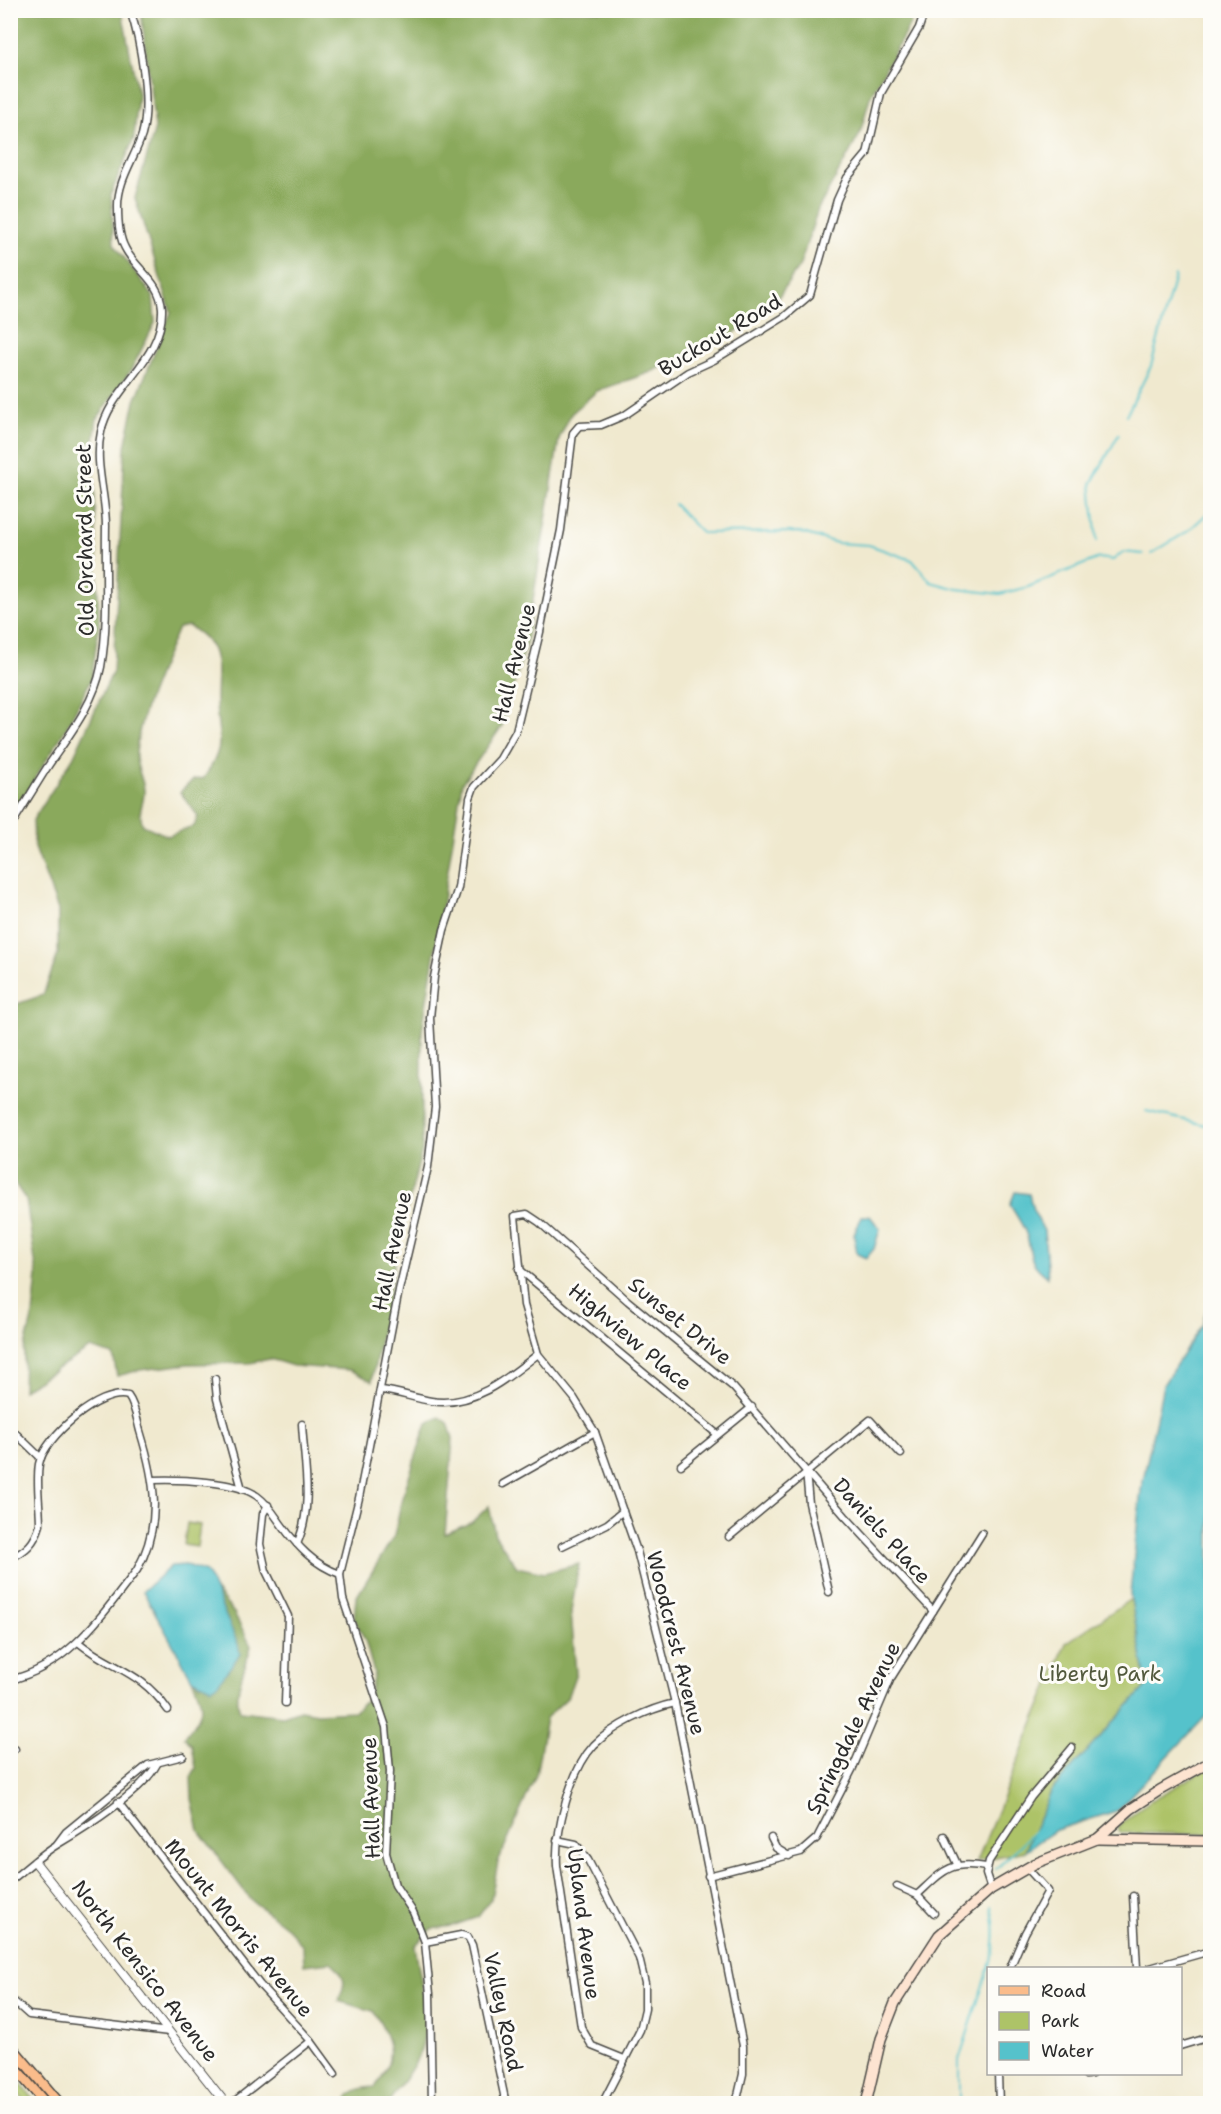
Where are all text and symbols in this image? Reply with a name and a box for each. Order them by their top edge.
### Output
street label: Buckout Road [653,287,787,383]
street label: Old Orchard Street [69,443,101,637]
street label: Hall Avenue [486,600,542,726]
street label: Hall Avenue [366,1188,418,1314]
street label: Sunset Drive [622,1271,738,1371]
street label: Highview Place [562,1277,698,1397]
street label: Daniels Place [827,1472,937,1590]
street label: Woodcrest Avenue [640,1548,712,1738]
street label: Springdale Avenue [799,1637,907,1819]
park label: Liberty Park [1039,1660,1161,1688]
street label: Hall Avenue [355,1737,387,1859]
street label: Mount Morris Avenue [158,1833,320,2023]
street label: Upland Avenue [561,1847,607,2001]
street label: North Kensico Avenue [65,1874,225,2068]
street label: Valley Road [477,1950,529,2074]
legend [987,1967,1182,2075]
text: Road [1041,1979,1086,2003]
text: Park [1041,2009,1080,2033]
text: Water [1041,2039,1094,2063]

